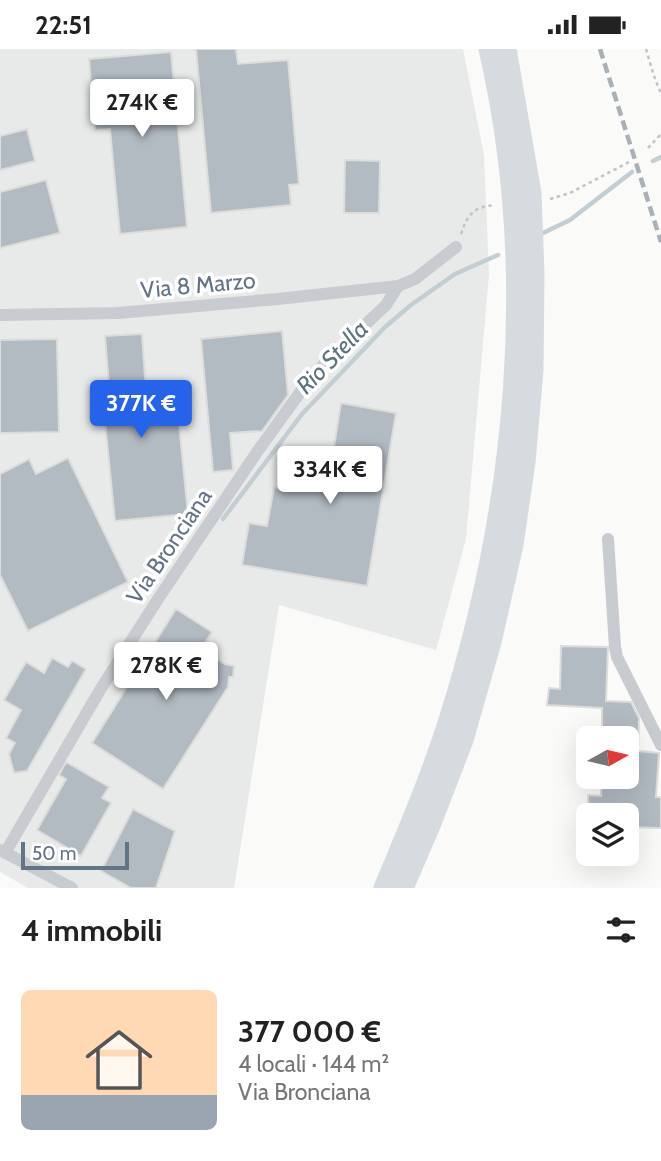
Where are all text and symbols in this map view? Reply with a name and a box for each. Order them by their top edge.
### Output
text: 22:51 [35,9,92,41]
pin: 274K € [85,80,199,139]
text: 274K € [106,88,178,116]
street label: Via 8 Marzo [139,266,257,304]
water label: Rio Stella [290,314,374,400]
pin: 377K € [84,381,198,440]
text: 377K € [106,389,176,417]
pin: 334K € [273,447,387,506]
text: 334K € [293,455,367,483]
street label: Via Bronciana [120,483,218,609]
pin: 278K € [109,643,223,702]
text: 278K € [130,651,202,679]
north arrow [576,726,639,789]
map controls [576,726,639,866]
button: layers [576,803,639,866]
scale bar [21,839,130,871]
text: 50 m [32,842,76,865]
icon: filters [602,911,640,949]
text: 4 immobili [21,912,162,949]
text: 377 000 € [238,1013,381,1050]
icon: home [77,1018,161,1102]
text: 4 locali · 144 m² [238,1050,389,1078]
text: Via Bronciana [238,1078,370,1106]

